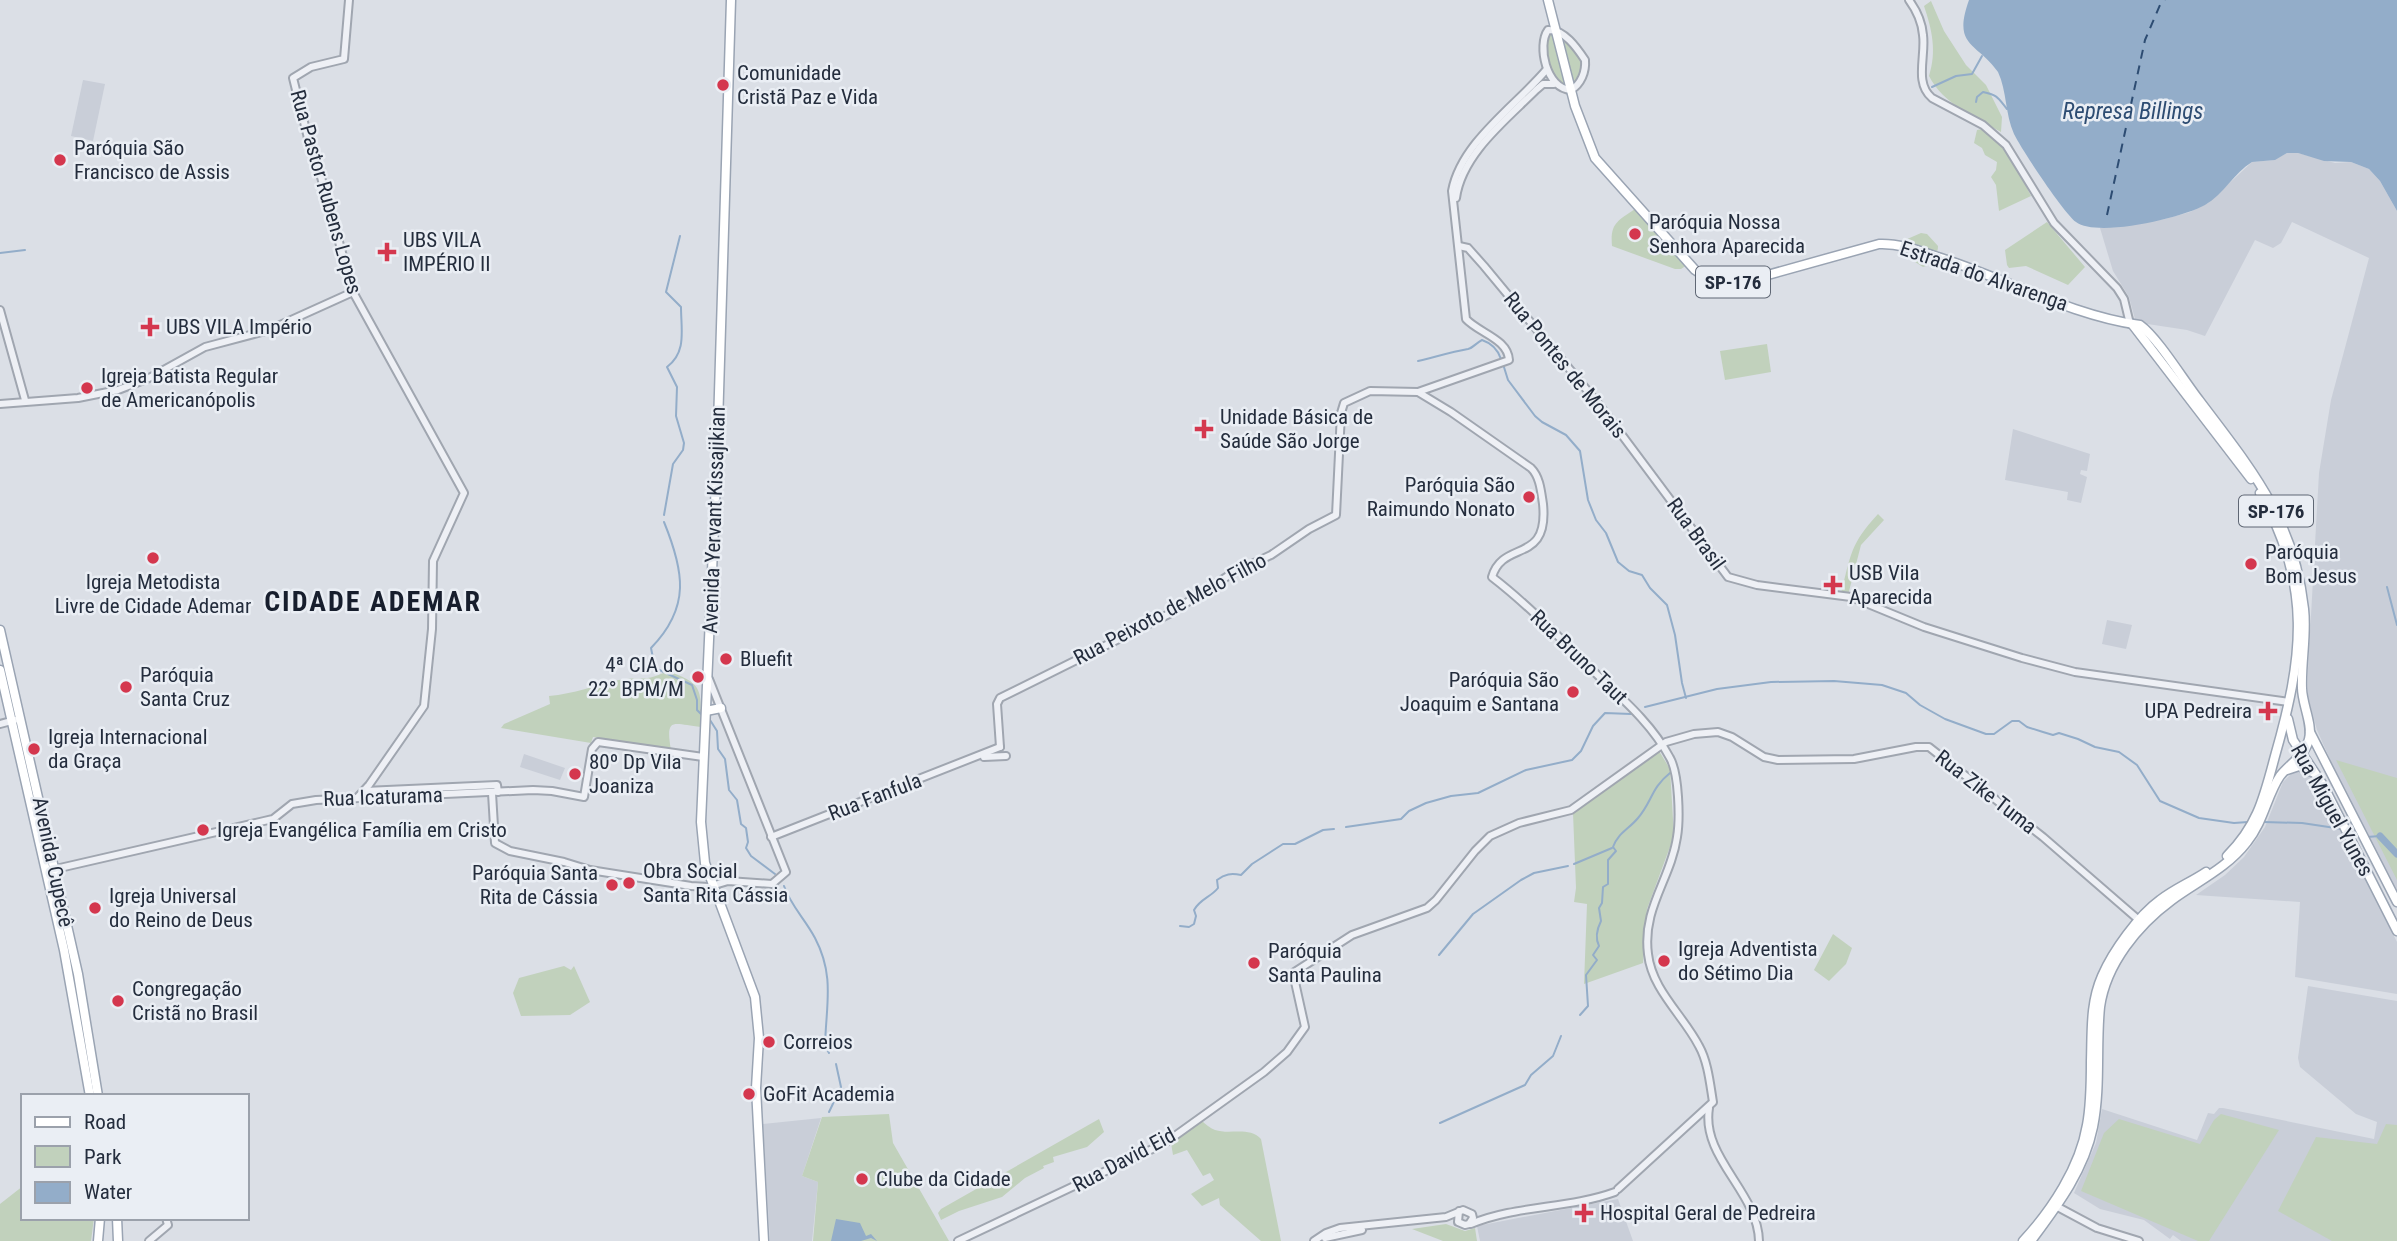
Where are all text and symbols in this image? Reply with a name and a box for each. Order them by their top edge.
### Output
place label: Comunidade Cristã Paz e Vida [737,61,878,109]
marker: Comunidade Cristã Paz e Vida [715,77,731,93]
street label: Rua Pastor Rubens Lopes [285,87,367,297]
water label: Represa Billings [2062,98,2204,125]
place label: Paróquia São Francisco de Assis [74,136,230,184]
marker: Paróquia São Francisco de Assis [52,152,68,168]
place label: Paróquia Nossa Senhora Aparecida [1649,210,1805,258]
marker: Paróquia Nossa Senhora Aparecida [1627,226,1643,242]
place label: UBS VILA IMPÉRIO II [403,228,491,276]
street label: Estrada do Alvarenga [1897,236,2071,316]
marker: UBS VILA IMPÉRIO II [377,242,397,262]
road number: SP-176 [1696,266,1770,298]
street label: Rua Pontes de Morais [1499,287,1631,443]
place label: UBS VILA Império [166,315,312,339]
marker: UBS VILA Império [140,317,160,337]
place label: Igreja Batista Regular de Americanópolis [101,364,278,412]
marker: Igreja Batista Regular de Americanópolis [79,380,95,396]
place label: Unidade Básica de Saúde São Jorge [1220,405,1373,453]
street label: Avenida Yervant Kissajikian [698,406,730,634]
marker: Unidade Básica de Saúde São Jorge [1194,419,1214,439]
place label: Paróquia São Raimundo Nonato [1367,473,1515,521]
marker: Paróquia São Raimundo Nonato [1521,489,1537,505]
street label: Rua Brasil [1662,493,1730,575]
road number: SP-176 [2239,496,2313,526]
place label: Paróquia Bom Jesus [2265,540,2357,588]
street label: Rua Peixoto de Melo Filho [1070,548,1270,670]
marker: Igreja Metodista Livre de Cidade Ademar [145,550,161,566]
marker: Paróquia Bom Jesus [2243,556,2259,572]
place label: USB Vila Aparecida [1849,561,1933,609]
place label: Igreja Metodista Livre de Cidade Ademar [55,570,251,618]
marker: USB Vila Aparecida [1823,575,1843,595]
district label: CIDADE ADEMAR [264,585,482,618]
street label: Rua Bruno Taut [1526,605,1632,709]
place label: Bluefit [740,647,793,671]
marker: Bluefit [718,651,734,667]
place label: 4ª CIA do 22° BPM/M [588,653,684,701]
place label: Paróquia Santa Cruz [140,663,230,711]
place label: Paróquia São Joaquim e Santana [1400,668,1559,716]
marker: 4ª CIA do 22° BPM/M [690,669,706,685]
marker: Paróquia Santa Cruz [118,679,134,695]
marker: Paróquia São Joaquim e Santana [1565,684,1581,700]
place label: UPA Pedreira [2144,699,2252,723]
marker: UPA Pedreira [2258,701,2278,721]
place label: Igreja Internacional da Graça [48,725,207,773]
street label: Rua Miguel Yunes [2286,740,2378,880]
marker: Igreja Internacional da Graça [26,741,42,757]
street label: Rua Zike Tuma [1931,745,2041,839]
place label: 80º Dp Vila Joaniza [589,750,682,798]
marker: 80º Dp Vila Joaniza [567,766,583,782]
street label: Rua Fanfula [825,768,925,826]
street label: Rua Icaturama [323,783,443,811]
street label: Avenida Cupecê [27,795,79,929]
place label: Igreja Evangélica Família em Cristo [217,818,507,842]
marker: Igreja Evangélica Família em Cristo [195,822,211,838]
place label: Obra Social Santa Rita Cássia [643,859,788,907]
place label: Paróquia Santa Rita de Cássia [472,861,598,909]
marker: Obra Social Santa Rita Cássia [621,875,637,891]
marker: Paróquia Santa Rita de Cássia [604,877,620,893]
place label: Igreja Universal do Reino de Deus [109,884,253,932]
marker: Igreja Universal do Reino de Deus [87,900,103,916]
place label: Igreja Adventista do Sétimo Dia [1678,937,1818,985]
place label: Paróquia Santa Paulina [1268,939,1382,987]
marker: Igreja Adventista do Sétimo Dia [1656,953,1672,969]
marker: Paróquia Santa Paulina [1246,955,1262,971]
place label: Congregação Cristã no Brasil [132,977,258,1025]
marker: Congregação Cristã no Brasil [110,993,126,1009]
place label: Correios [783,1030,853,1054]
marker: Correios [761,1034,777,1050]
place label: GoFit Academia [763,1082,895,1106]
marker: GoFit Academia [741,1086,757,1102]
legend [21,1094,248,1220]
text: Road [84,1110,126,1134]
street label: Rua David Eid [1069,1123,1179,1197]
text: Park [84,1145,122,1169]
place label: Clube da Cidade [876,1167,1011,1191]
marker: Clube da Cidade [854,1171,870,1187]
text: Water [84,1180,132,1204]
place label: Hospital Geral de Pedreira [1600,1201,1816,1225]
marker: Hospital Geral de Pedreira [1574,1203,1594,1223]

